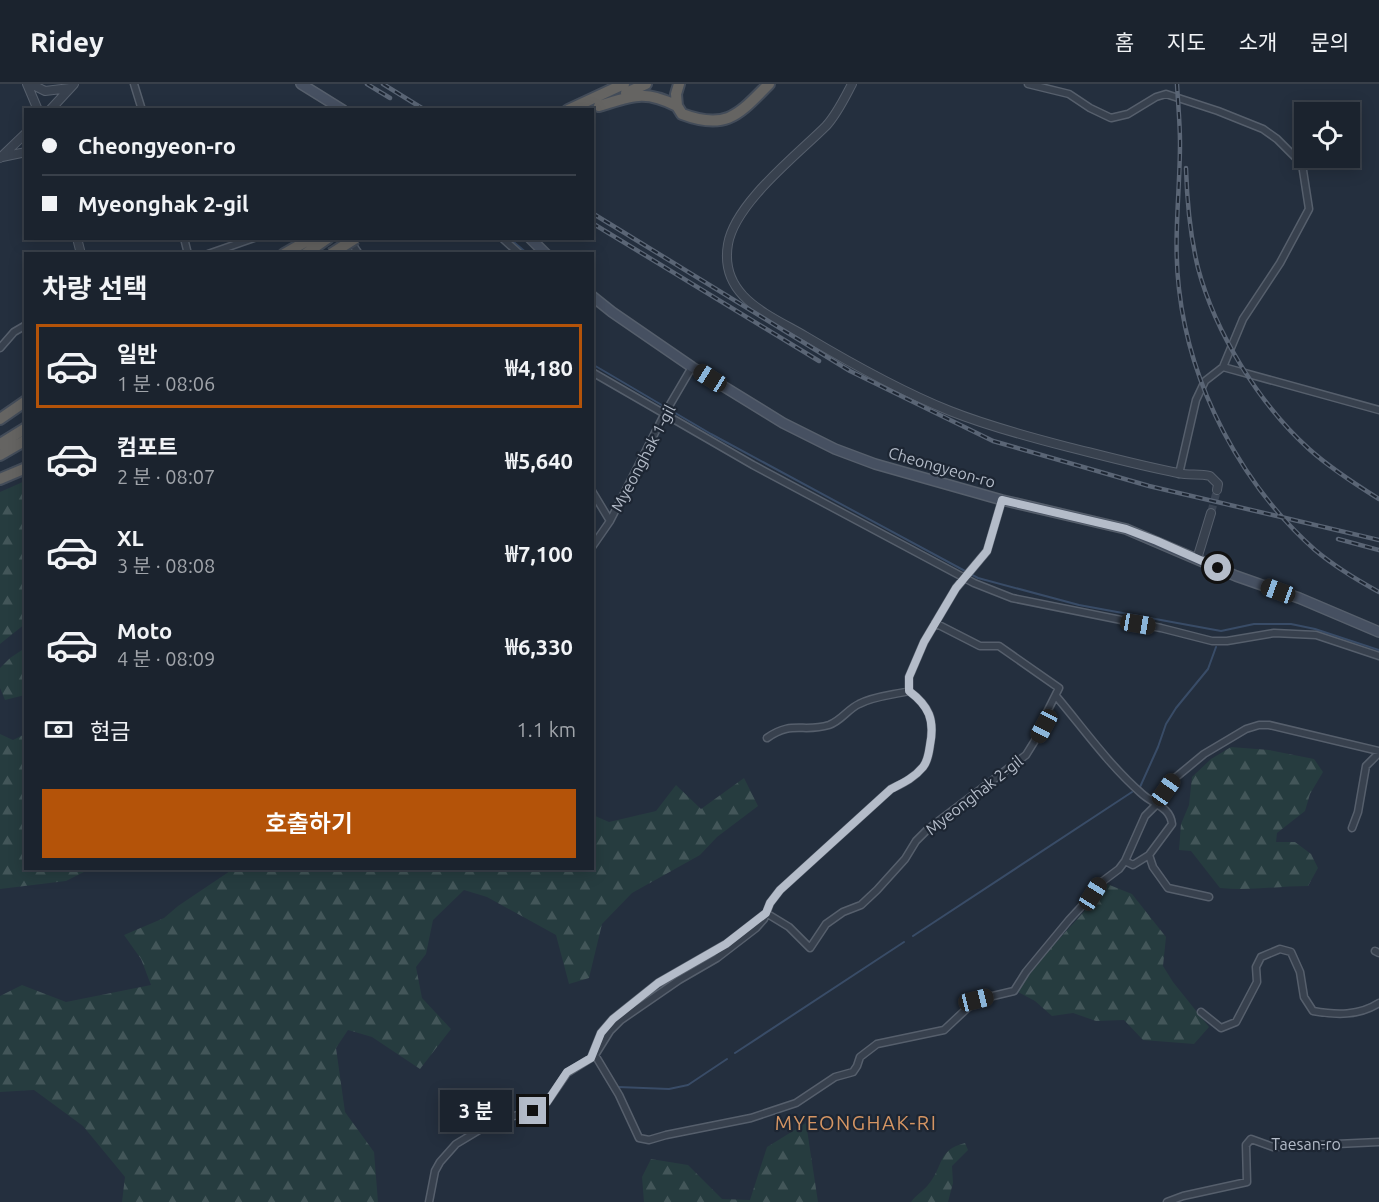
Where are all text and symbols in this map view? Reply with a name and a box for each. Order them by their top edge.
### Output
text: Ridey [30,26,104,57]
text: 홈 [1115,30,1134,54]
text: 지도 [1167,30,1206,54]
text: 소개 [1239,30,1277,54]
text: 문의 [1310,30,1349,54]
map controls [1294,102,1360,168]
button: locate [1294,102,1360,168]
text: Cheongyeon-ro [78,133,236,158]
text: Myeonghak 2-gil [78,191,249,216]
text: 차량 선택 [42,273,148,303]
icon: car [45,339,99,393]
text: 일반 [117,341,157,366]
text: ₩4,180 [505,355,573,380]
car [690,361,730,395]
text: 1 분 · 08:06 [117,372,215,395]
street label: Myeonghak 1-gil [607,402,679,514]
icon: car [45,432,99,486]
text: 컴포트 [117,434,178,459]
street label: Cheongyeon-ro [886,443,998,491]
text: ₩5,640 [505,448,573,473]
text: 2 분 · 08:07 [117,465,215,488]
icon: car [45,525,99,579]
text: XL [117,525,144,550]
text: ₩7,100 [505,541,573,566]
text: 3 분 · 08:08 [117,554,215,577]
route start [1204,554,1231,581]
car [1258,576,1298,606]
car [1119,612,1157,636]
icon: car [45,618,99,672]
text: Moto [117,618,172,643]
text: ₩6,330 [505,634,573,659]
text: 4 분 · 08:09 [117,647,215,670]
car [1028,706,1060,746]
icon: cash [42,713,75,746]
text: 현금 [90,718,130,743]
text: 1.1 km [517,718,576,741]
street label: Myeonghak 2-gil [922,752,1026,838]
car [1148,770,1184,810]
button: 호출하기 [42,789,576,858]
car [1076,874,1110,914]
car [956,987,996,1013]
callout: 3 분 [440,1090,512,1132]
route end [519,1097,546,1124]
text: 3 분 [459,1099,493,1122]
district label: MYEONGHAK-RI [775,1111,937,1134]
street label: Taesan-ro [1271,1135,1341,1153]

